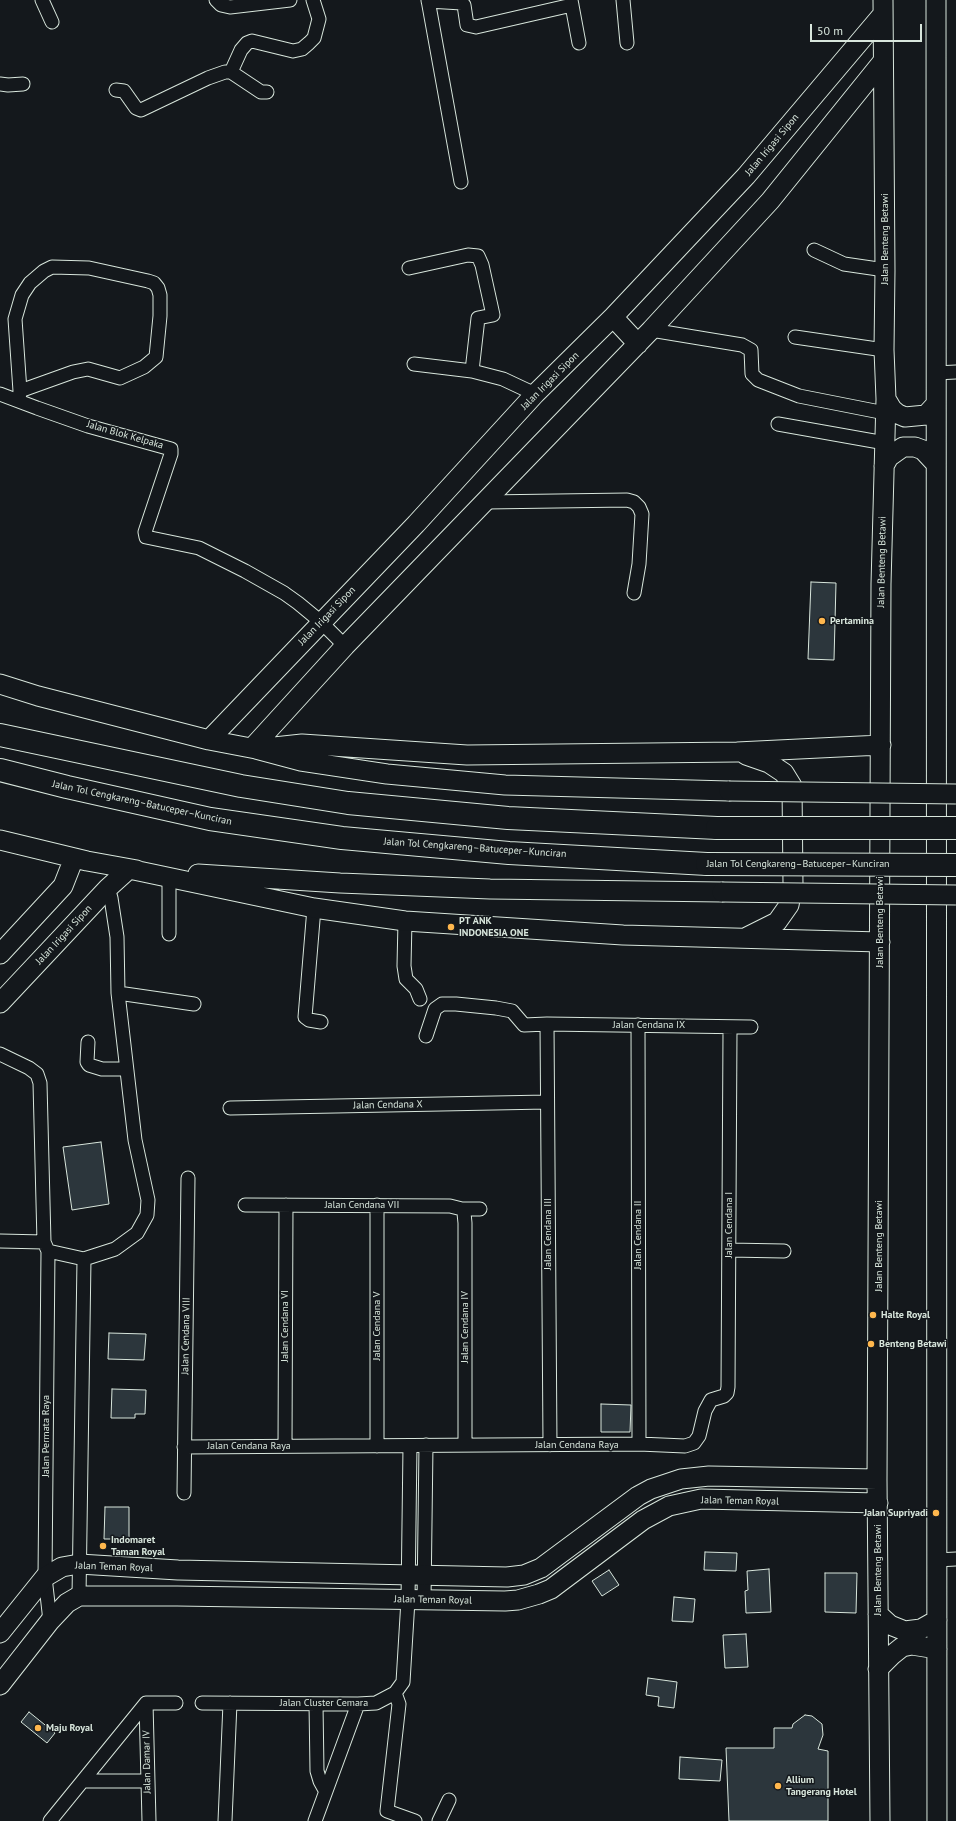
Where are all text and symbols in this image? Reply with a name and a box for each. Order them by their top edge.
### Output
scale bar [812,16,924,42]
text: 50 m [817,23,843,38]
street label: Jalan Irigasi Sipon [743,112,801,178]
street label: Jalan Benteng Betawi [879,193,891,285]
street label: Jalan Irigasi Sipon [519,350,581,412]
street label: Jalan Blok Kelpaka [85,418,165,452]
street label: Jalan Benteng Betawi [875,516,889,608]
street label: Jalan Irigasi Sipon [296,584,358,648]
place label: Pertamina [830,615,874,627]
marker: Pertamina [817,616,827,626]
street label: Jalan Tol Cengkareng–Batuceper–Kunciran [51,778,233,828]
street label: Jalan Tol Cengkareng–Batuceper–Kunciran [383,836,567,860]
street label: Jalan Tol Cengkareng–Batuceper–Kunciran [706,858,890,870]
street label: Jalan Benteng Betawi [874,876,886,968]
street label: Jalan Irigasi Sipon [33,903,95,967]
place label: PT ANK INDONESIA ONE [459,915,529,938]
marker: PT ANK INDONESIA ONE [446,922,456,932]
street label: Jalan Cendana IX [613,1019,685,1031]
street label: Jalan Cendana X [353,1098,423,1112]
street label: Jalan Cendana I [723,1192,735,1258]
street label: Jalan Cendana III [542,1198,554,1270]
street label: Jalan Cendana VII [325,1199,399,1211]
street label: Jalan Cendana II [632,1200,644,1270]
street label: Jalan Benteng Betawi [873,1200,885,1292]
street label: Jalan Cendana VI [279,1290,291,1362]
street label: Jalan Cendana IV [459,1291,471,1363]
street label: Jalan Cendana V [371,1292,383,1360]
street label: Jalan Cendana VIII [179,1297,193,1375]
place label: Halte Royal [881,1309,930,1321]
marker: Halte Royal [868,1310,878,1320]
place label: Benteng Betawi [879,1338,947,1350]
marker: Benteng Betawi [866,1339,876,1349]
street label: Jalan Permata Raya [40,1395,52,1477]
street label: Jalan Cendana Raya [535,1439,619,1451]
street label: Jalan Cendana Raya [207,1440,291,1452]
street label: Jalan Teman Royal [701,1494,779,1508]
place label: Jalan Supriyadi [864,1507,928,1519]
marker: Jalan Supriyadi [931,1508,941,1518]
street label: Jalan Benteng Betawi [872,1524,884,1616]
place label: Indomaret Taman Royal [111,1534,165,1558]
marker: Indomaret Taman Royal [98,1541,108,1551]
street label: Jalan Teman Royal [75,1560,153,1574]
street label: Jalan Teman Royal [394,1593,472,1607]
street label: Jalan Cluster Cemara [280,1697,368,1709]
place label: Maju Royal [46,1722,93,1734]
marker: Maju Royal [33,1723,43,1733]
street label: Jalan Damar IV [140,1730,154,1794]
place label: Allium Tangerang Hotel [786,1774,857,1798]
marker: Allium Tangerang Hotel [773,1781,783,1791]

